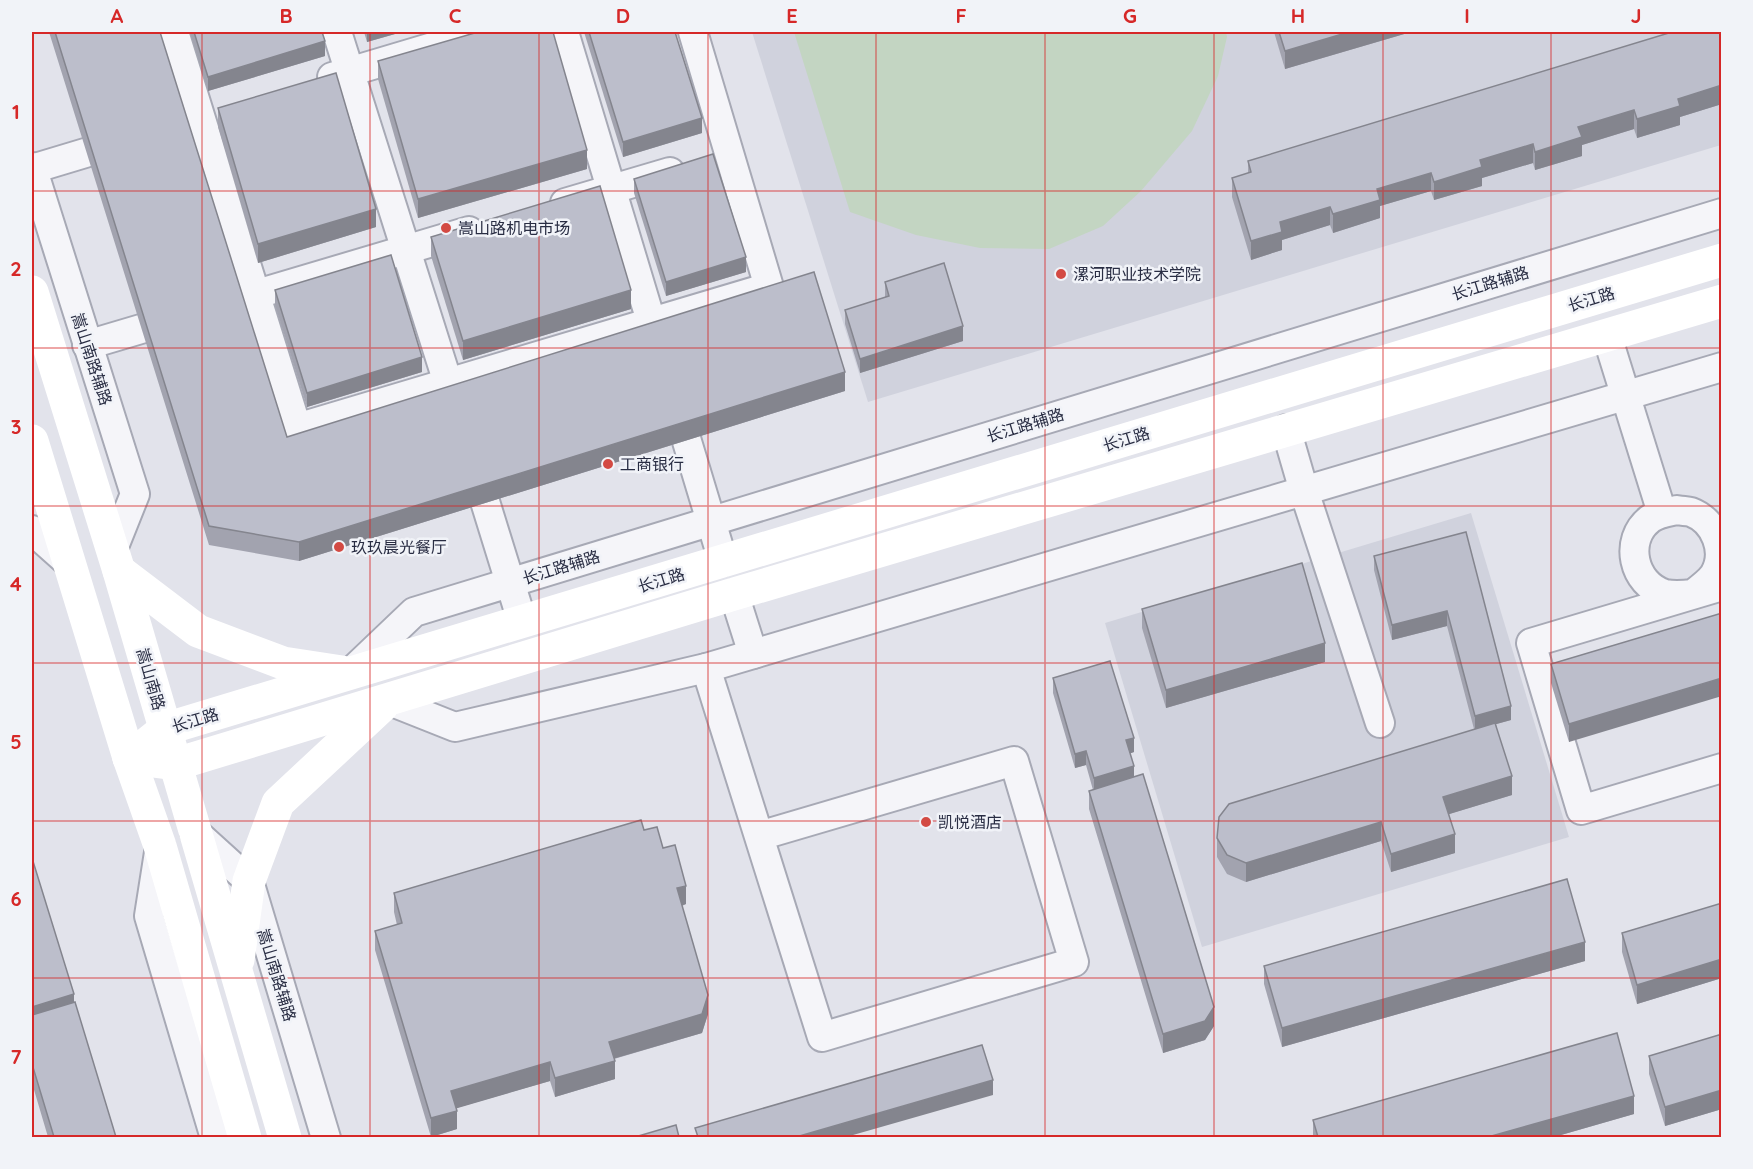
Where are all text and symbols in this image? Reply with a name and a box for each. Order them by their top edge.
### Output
text: A [111,3,124,28]
text: B [279,3,293,28]
text: C [449,3,462,28]
text: D [616,3,630,28]
text: E [786,3,798,28]
text: F [955,3,967,28]
text: G [1123,3,1137,28]
text: H [1291,3,1305,28]
text: I [1464,3,1470,28]
text: J [1630,3,1642,28]
text: 1 [12,99,20,124]
place label: 嵩山路机电市场 [458,218,570,238]
marker: 嵩山路机电市场 [439,221,453,235]
text: 2 [10,256,22,281]
street label: 长江路辅路 [1449,262,1531,304]
place label: 漯河职业技术学院 [1073,264,1201,284]
marker: 漯河职业技术学院 [1054,267,1068,281]
street label: 长江路 [1565,282,1617,316]
street label: 嵩山南路辅路 [68,310,116,408]
street label: 长江路辅路 [984,404,1066,446]
text: 3 [11,414,21,439]
street label: 长江路 [1100,422,1152,456]
place label: 工商银行 [620,454,684,474]
marker: 工商银行 [601,457,615,471]
place label: 玖玖晨光餐厅 [351,537,447,557]
marker: 玖玖晨光餐厅 [332,540,346,554]
street label: 长江路辅路 [520,546,602,588]
street label: 长江路 [635,563,687,597]
text: 4 [10,571,22,596]
street label: 嵩山南路 [133,645,169,713]
street label: 长江路 [169,703,221,737]
text: 5 [10,729,22,754]
place label: 凯悦酒店 [938,812,1002,832]
marker: 凯悦酒店 [919,815,933,829]
text: 6 [10,886,22,911]
street label: 嵩山南路辅路 [253,926,301,1024]
text: 7 [11,1044,22,1069]

